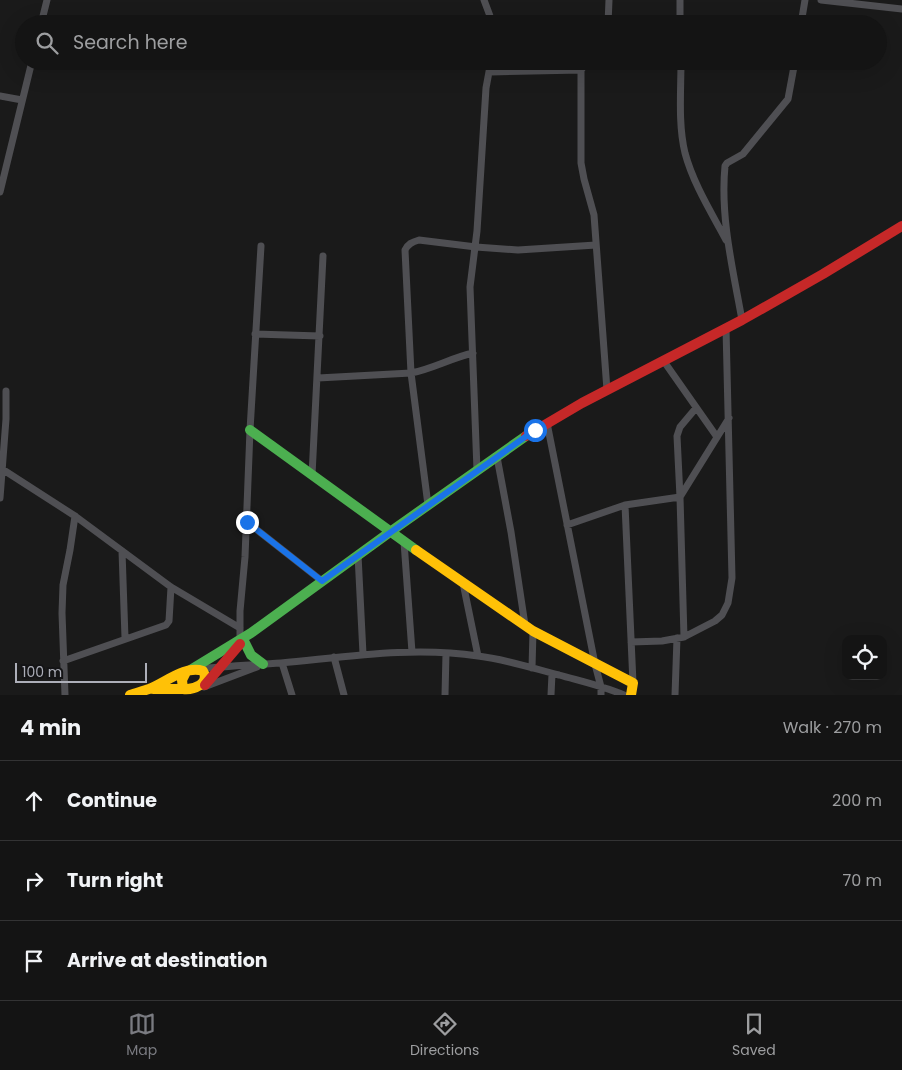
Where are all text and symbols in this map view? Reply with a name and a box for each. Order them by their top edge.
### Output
search box [15,15,887,70]
icon: search [33,29,61,57]
text: Search here [73,29,187,56]
route start [524,419,547,442]
route end [236,511,259,534]
map controls [842,635,887,680]
button: locate [842,635,887,680]
scale bar [15,660,148,683]
text: 100 m [22,662,62,682]
text: 4 min [20,713,81,742]
text: Walk · 270 m [783,716,882,739]
icon: ahead [20,787,48,815]
text: Continue [67,787,157,814]
text: 200 m [832,789,882,812]
icon: right [20,867,48,895]
text: Turn right [67,867,163,894]
text: 70 m [842,869,882,892]
icon: arrive [20,947,48,975]
text: Arrive at destination [67,947,268,974]
tab: Map [126,1010,157,1061]
tab: Directions [410,1010,479,1061]
tab: Saved [732,1010,776,1061]

